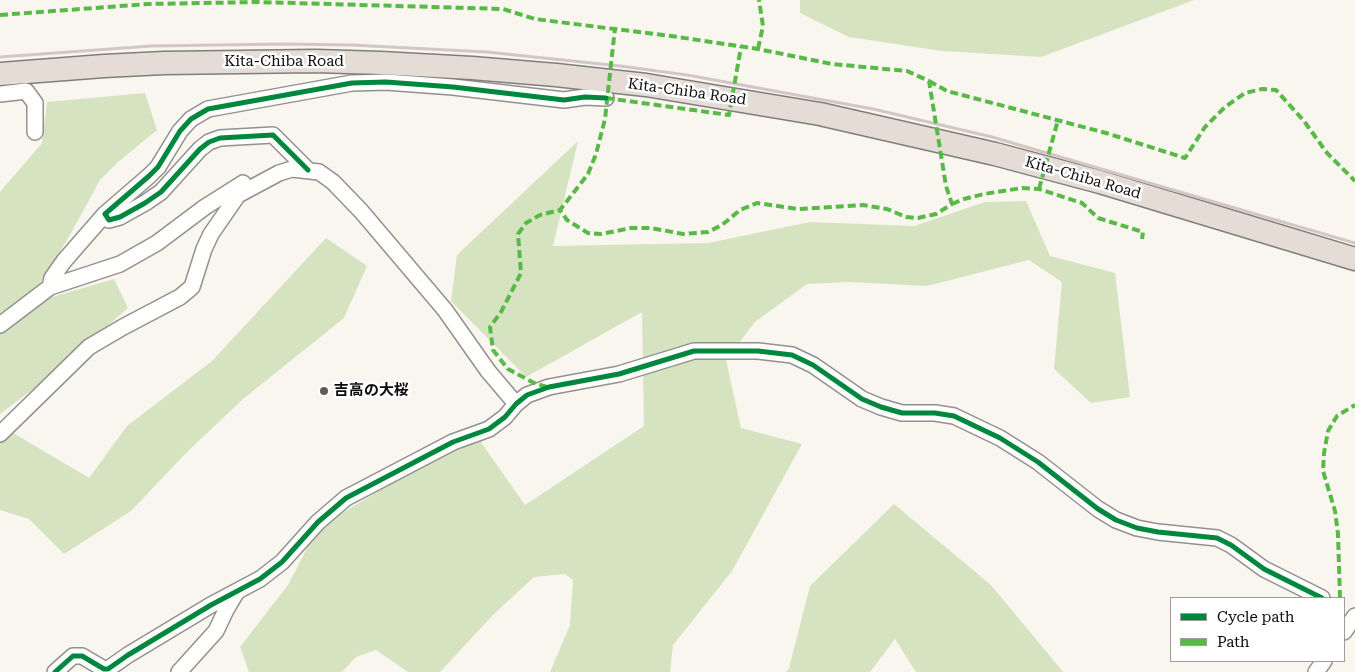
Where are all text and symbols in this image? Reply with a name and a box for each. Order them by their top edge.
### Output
street label: Kita-Chiba Road [224,53,344,71]
street label: Kita-Chiba Road [627,75,747,109]
street label: Kita-Chiba Road [1023,153,1143,203]
place label: 吉高の大桜 [334,382,409,400]
marker: 吉高の大桜 [318,385,330,397]
legend [1170,597,1345,662]
text: Cycle path [1217,608,1294,626]
text: Path [1217,633,1250,651]

